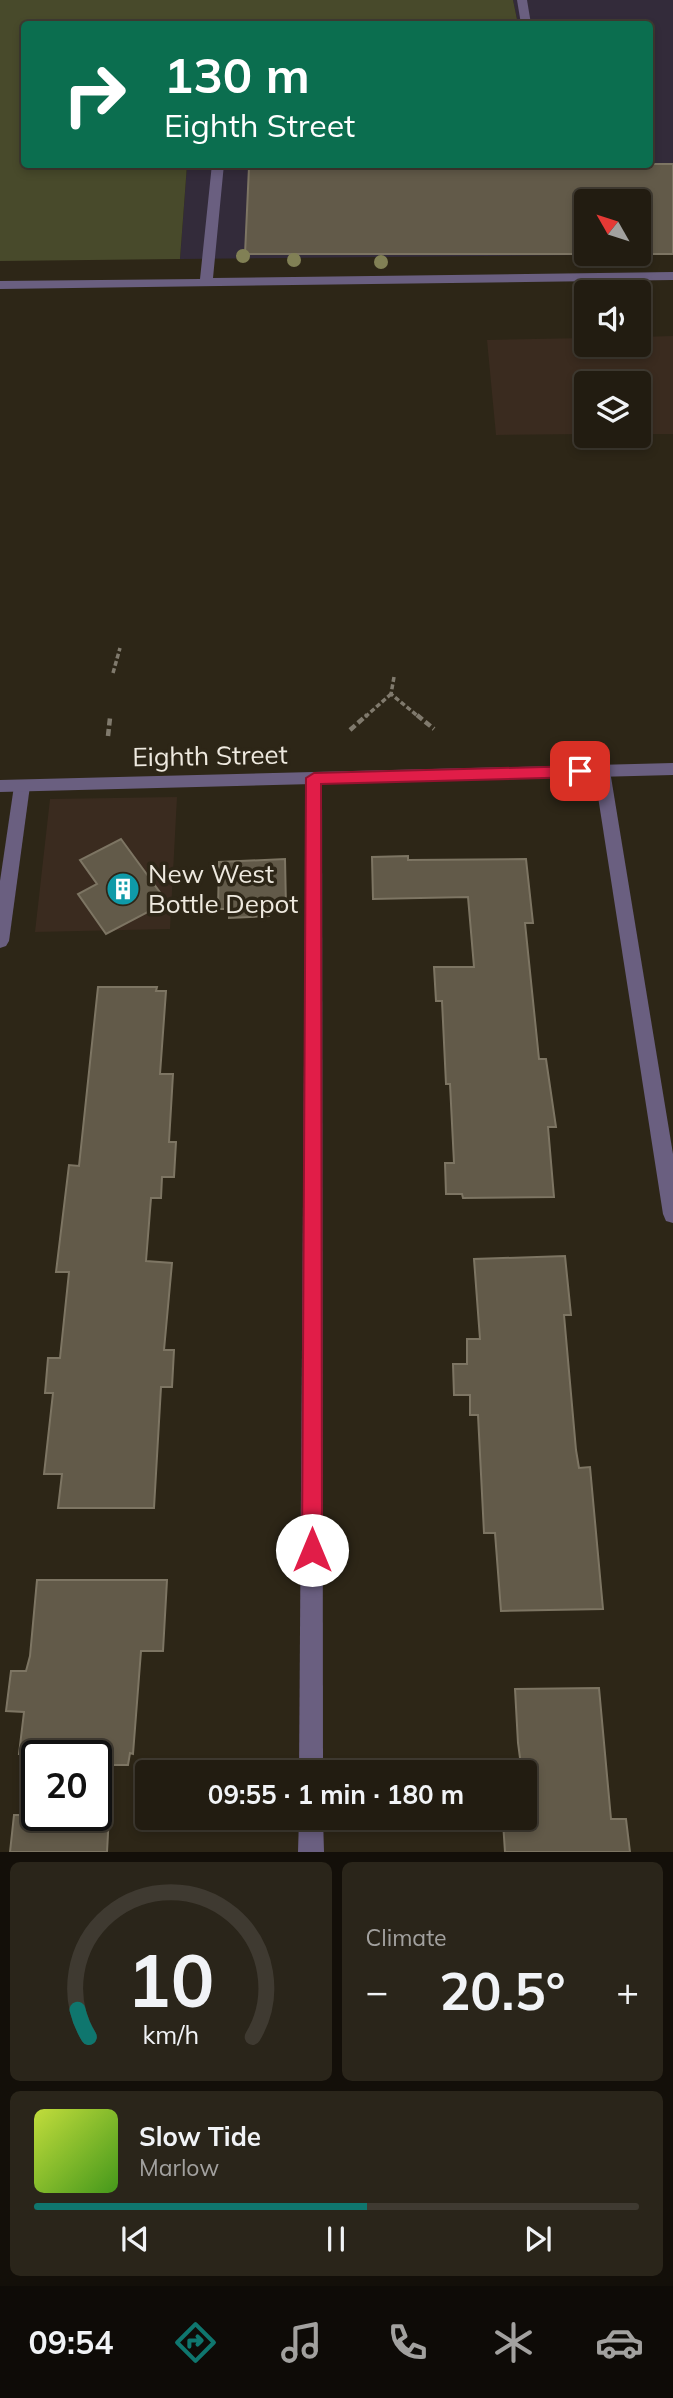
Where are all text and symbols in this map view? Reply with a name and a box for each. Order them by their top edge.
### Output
text: 130 m [164,44,310,105]
icon: right [49,49,140,140]
text: Eighth Street [164,105,355,145]
north arrow [574,189,651,266]
map controls [574,189,651,448]
button: sound [574,280,651,357]
button: layers [574,371,651,448]
street label: Eighth Street [132,738,288,773]
pin [550,741,610,801]
icon: arrive [561,752,599,790]
place label: New West Bottle Depot [148,857,298,920]
building icon: New West Bottle Depot [104,870,142,908]
position arrow [275,1513,349,1587]
speed limit sign: 20 [21,1740,112,1831]
text: 09:55 · 1 min · 180 m [208,1778,464,1811]
text: Climate [366,1923,447,1952]
text: 10 [127,1935,214,2026]
text: 20.5° [439,1958,565,2023]
text: − [366,1967,388,2015]
text: + [616,1967,639,2015]
text: km/h [142,2019,199,2050]
text: Slow Tide [139,2120,261,2153]
text: Marlow [139,2153,219,2182]
icon: previous [116,2220,154,2258]
icon: pause [317,2220,355,2258]
icon: next [519,2220,557,2258]
icon: directions [171,2318,220,2367]
icon: music [277,2318,326,2367]
icon: phone [383,2318,432,2367]
icon: climate [489,2318,538,2367]
icon: car [595,2318,644,2367]
text: 09:54 [29,2322,113,2362]

